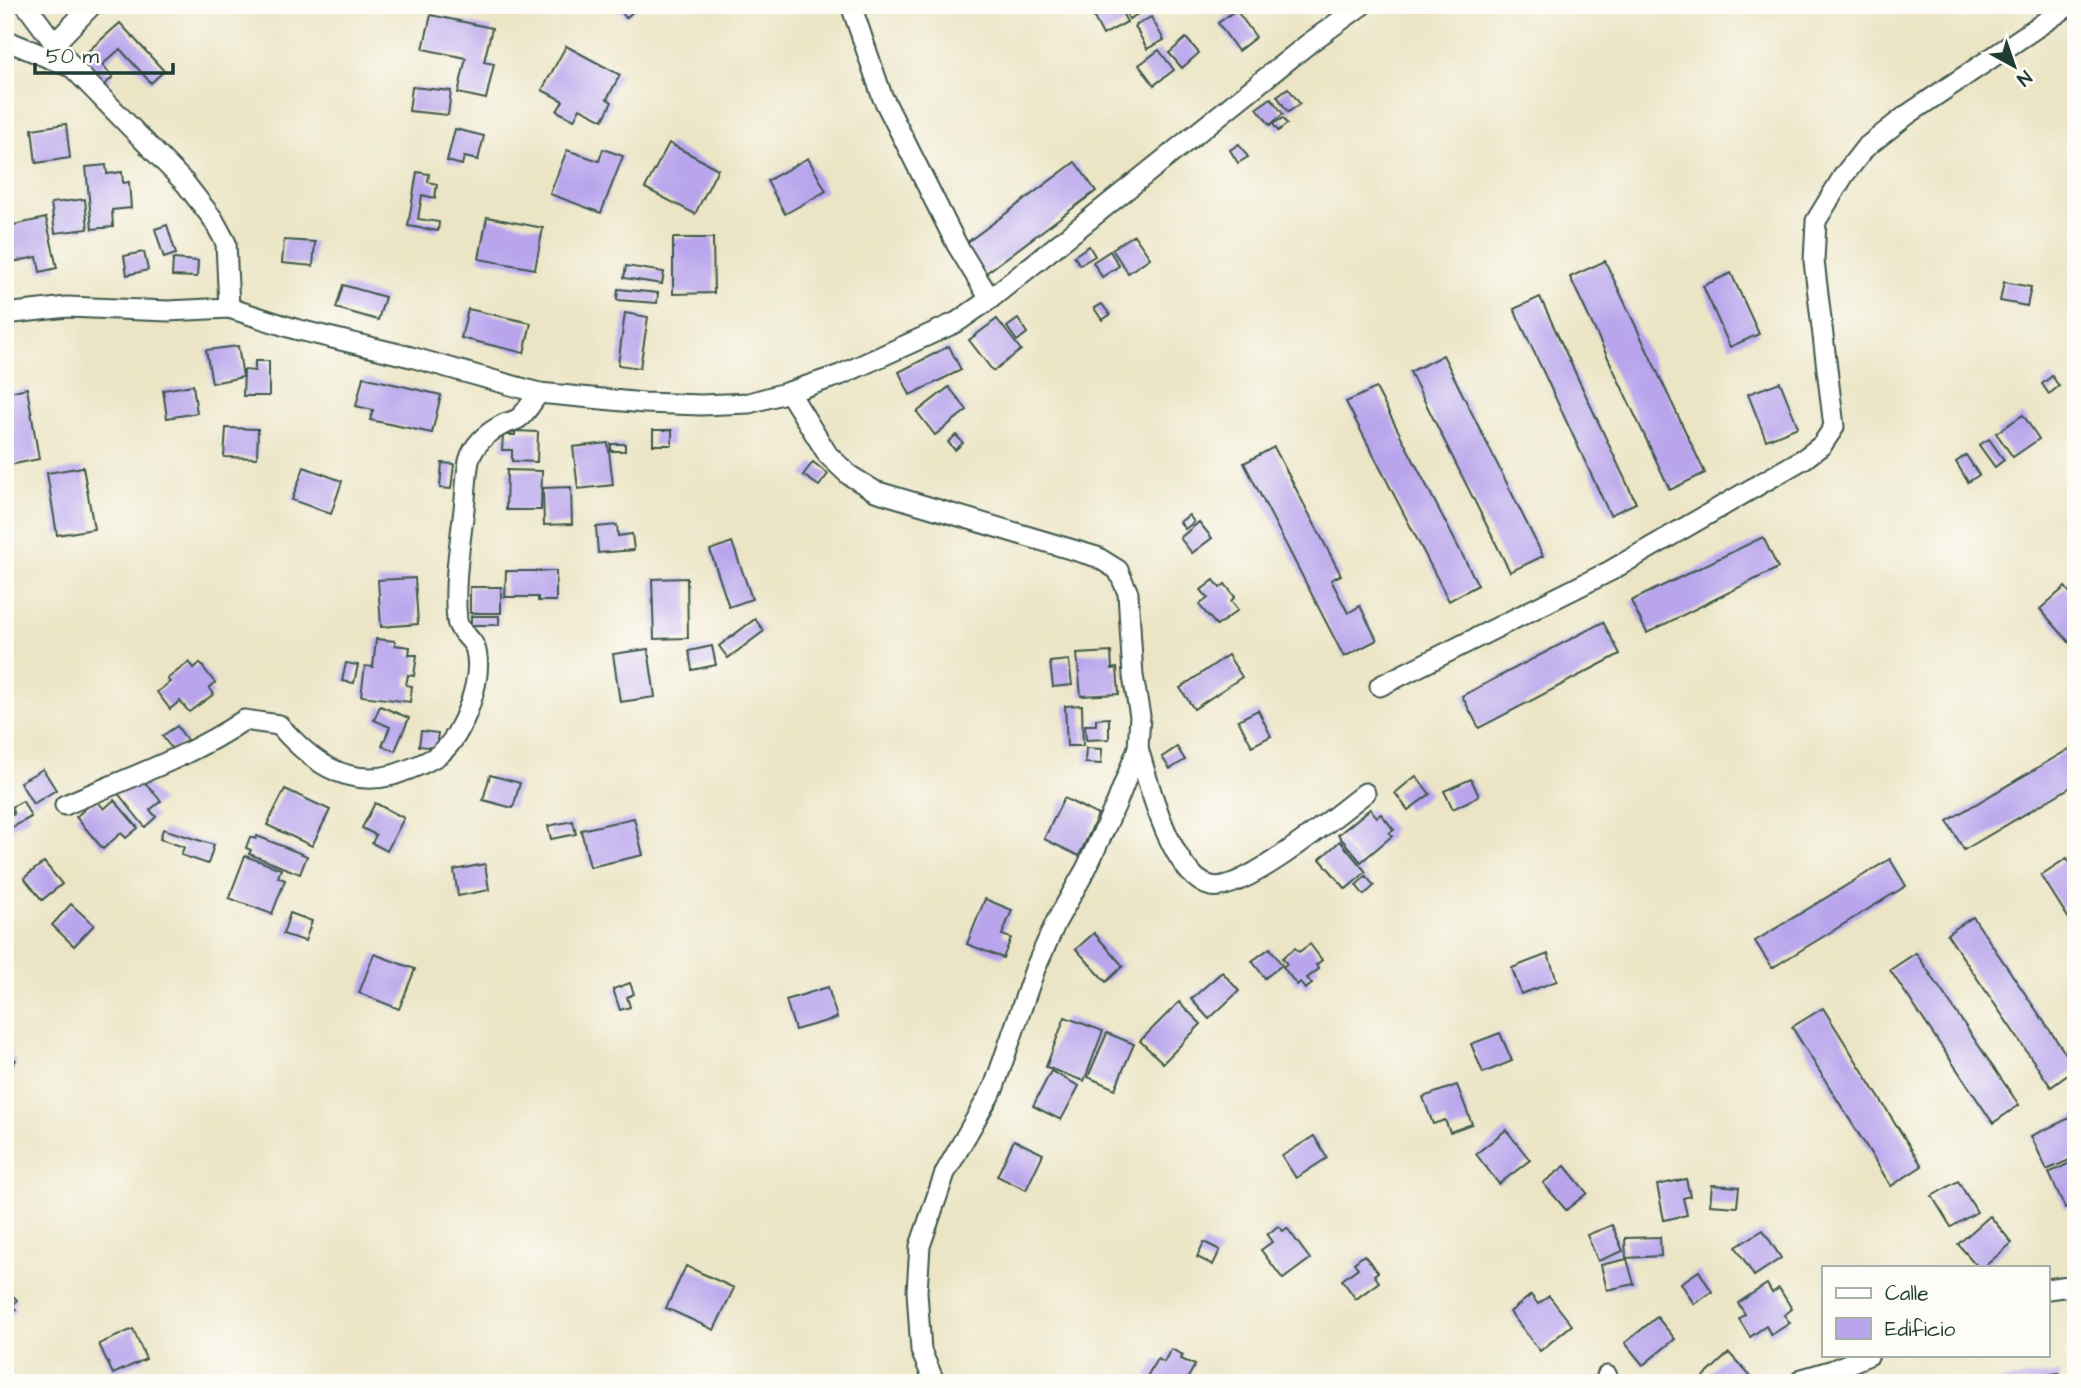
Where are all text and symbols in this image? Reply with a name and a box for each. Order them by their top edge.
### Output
scale bar [35,32,173,76]
north arrow [1980,32,2050,102]
text: 50 m [46,42,100,71]
text: N [2011,64,2037,92]
legend [1822,1266,2050,1356]
text: Calle [1885,1279,1929,1308]
text: Edificio [1885,1315,1955,1344]

